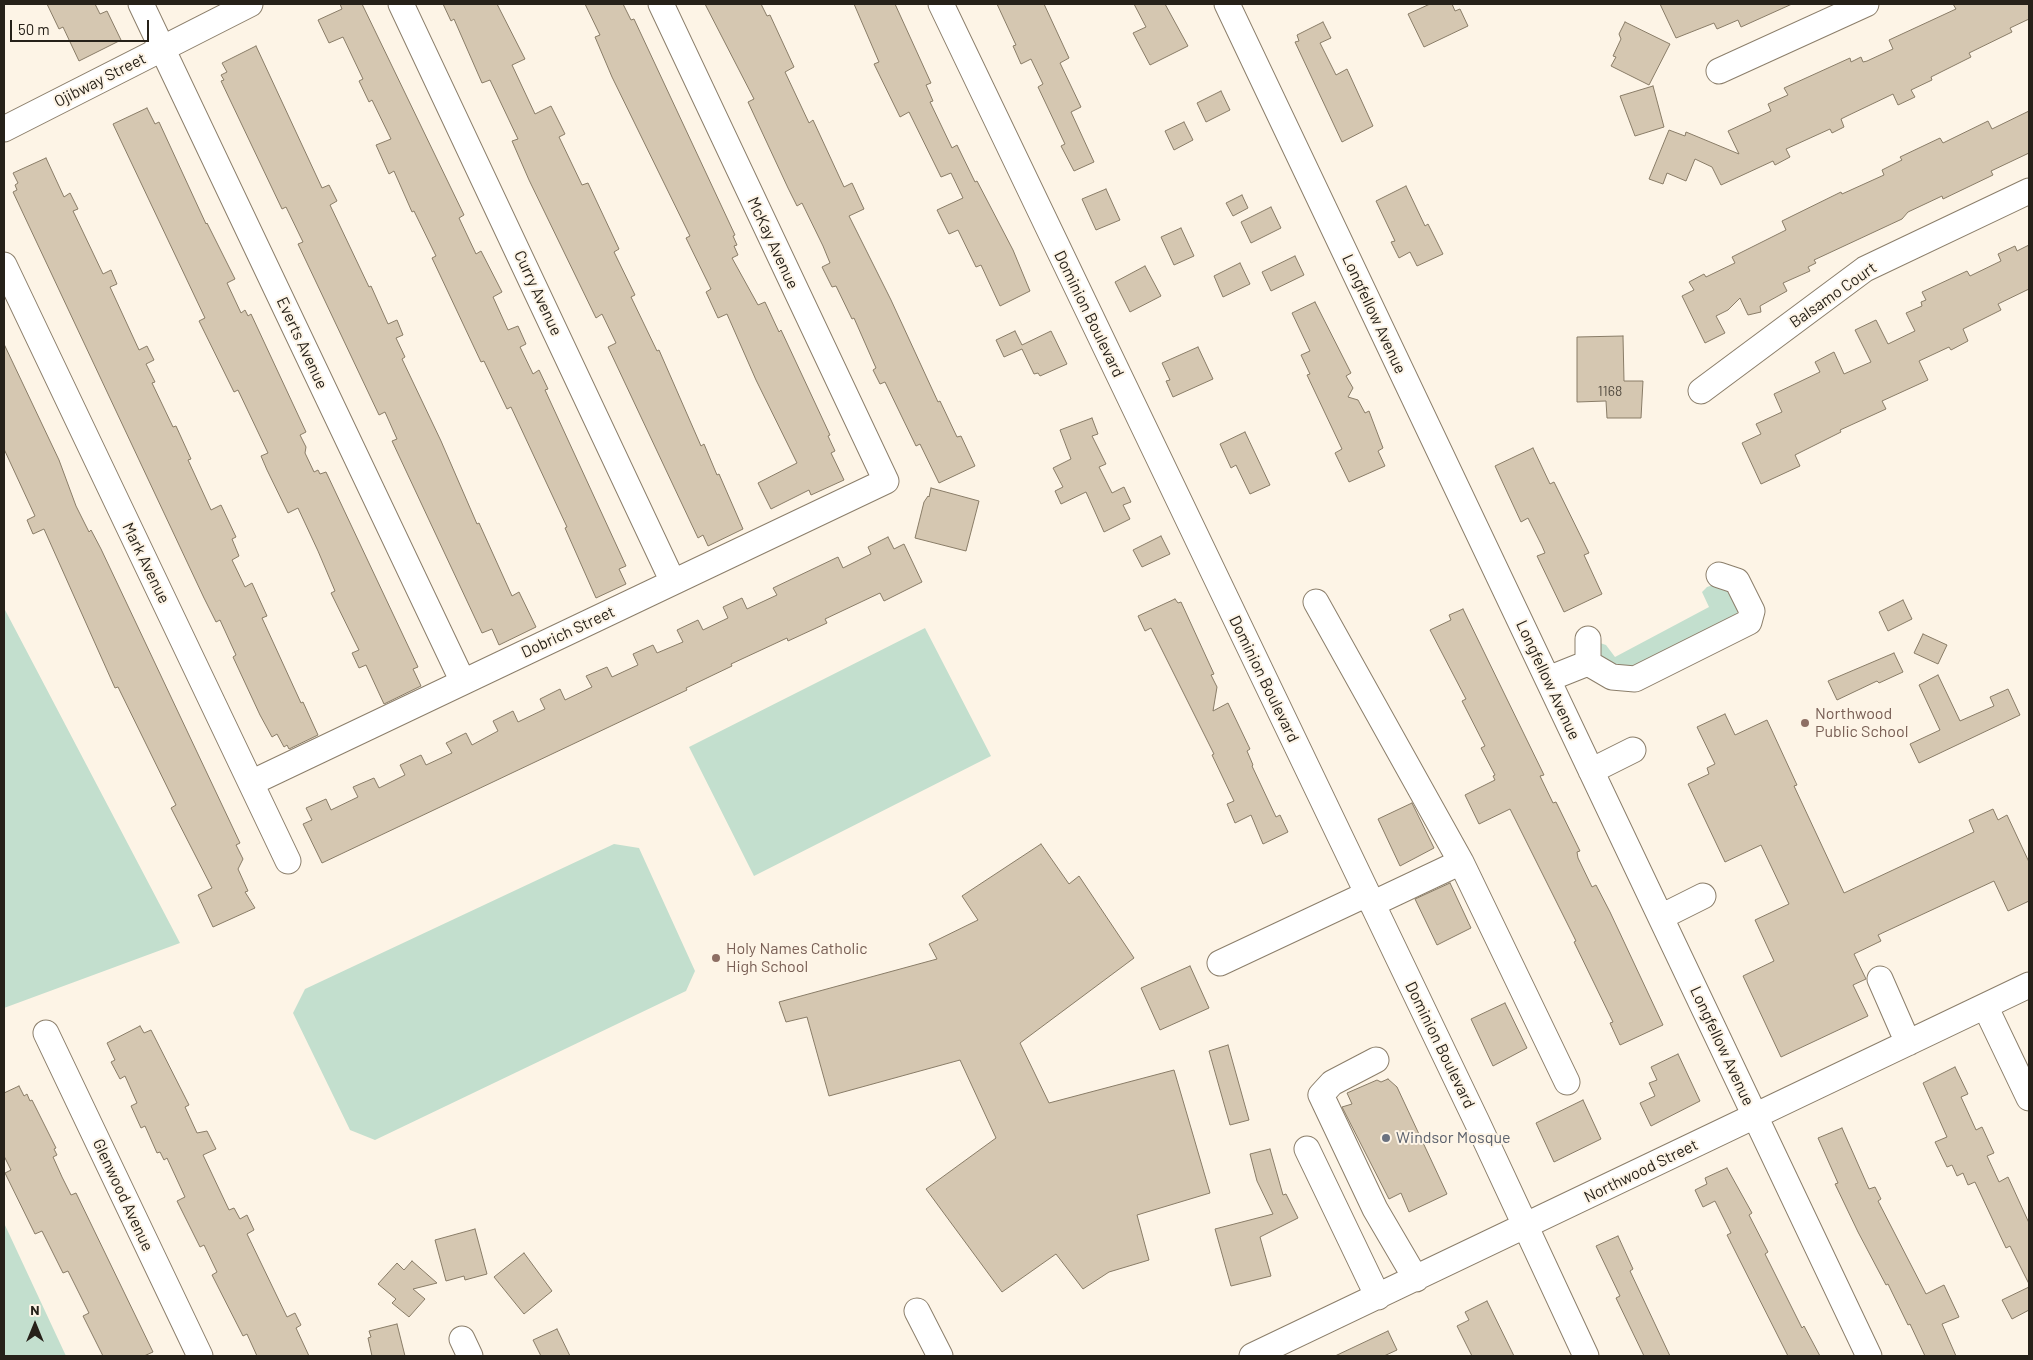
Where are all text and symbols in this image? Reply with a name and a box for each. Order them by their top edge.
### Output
scale bar [12,10,151,42]
text: 50 m [18,20,50,38]
street label: Ojibway Street [51,49,149,111]
street label: McKay Avenue [743,194,803,292]
street label: Curry Avenue [510,247,566,339]
street label: Dominion Boulevard [1050,248,1128,380]
street label: Longfellow Avenue [1338,251,1410,377]
street label: Balsamo Court [1786,258,1880,332]
street label: Everts Avenue [272,294,332,392]
house number: 1168 [1598,383,1622,399]
street label: Mark Avenue [118,519,174,607]
street label: Dobrich Street [518,602,618,662]
street label: Dominion Boulevard [1225,613,1303,745]
street label: Longfellow Avenue [1512,617,1584,743]
place label: Northwood Public School [1815,704,1908,742]
marker: Northwood Public School [1799,717,1811,729]
place label: Holy Names Catholic High School [726,939,868,977]
marker: Holy Names Catholic High School [710,952,722,964]
street label: Dominion Boulevard [1401,979,1479,1111]
street label: Longfellow Avenue [1686,983,1758,1109]
place label: Windsor Mosque [1396,1128,1511,1148]
marker: Windsor Mosque [1380,1132,1392,1144]
street label: Northwood Street [1581,1135,1701,1207]
street label: Glenwood Avenue [89,1136,157,1254]
north arrow [10,1300,60,1350]
text: N [30,1301,40,1318]

